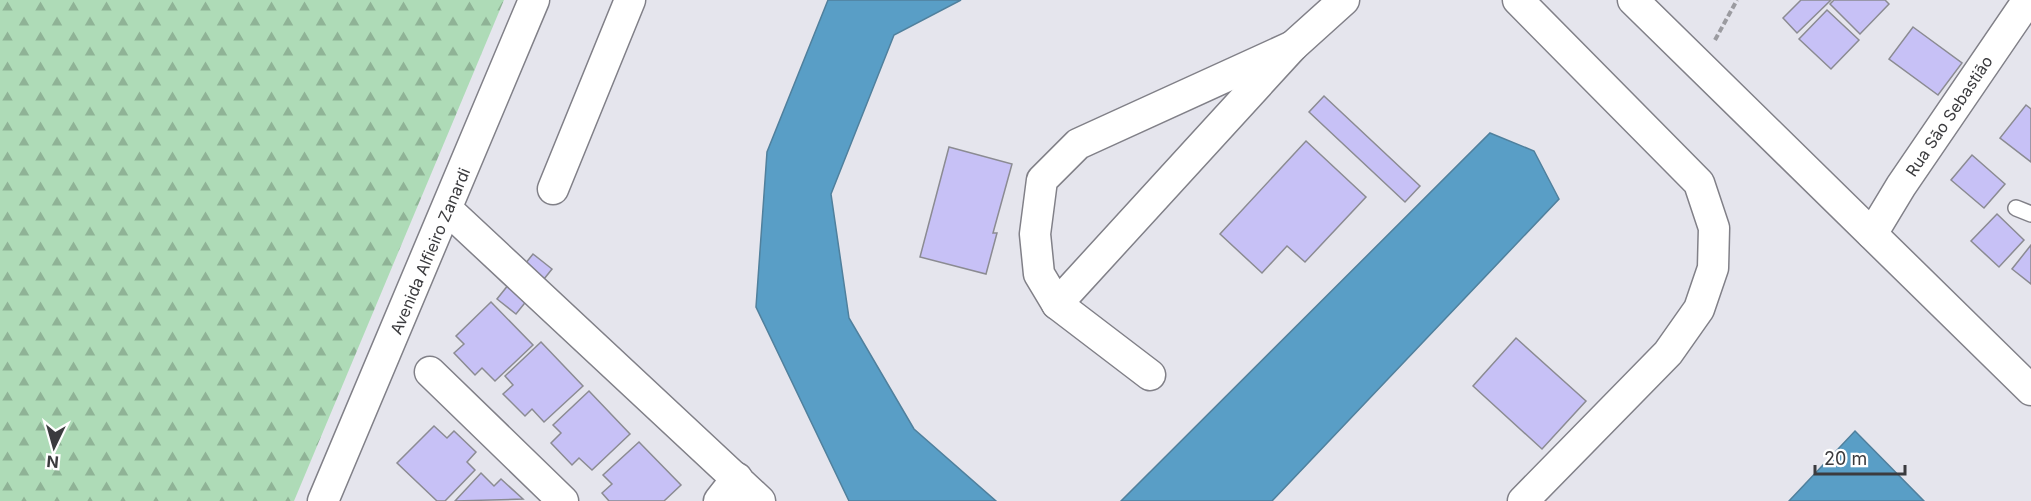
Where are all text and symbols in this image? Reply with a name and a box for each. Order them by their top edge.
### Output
street label: Rua São Sebastião [1901,52,1997,180]
street label: Avenida Alfieiro Zanardi [386,165,474,337]
north arrow [24,417,84,477]
scale bar [1815,438,1905,476]
text: 20 m [1824,448,1867,469]
text: N [46,451,60,472]

